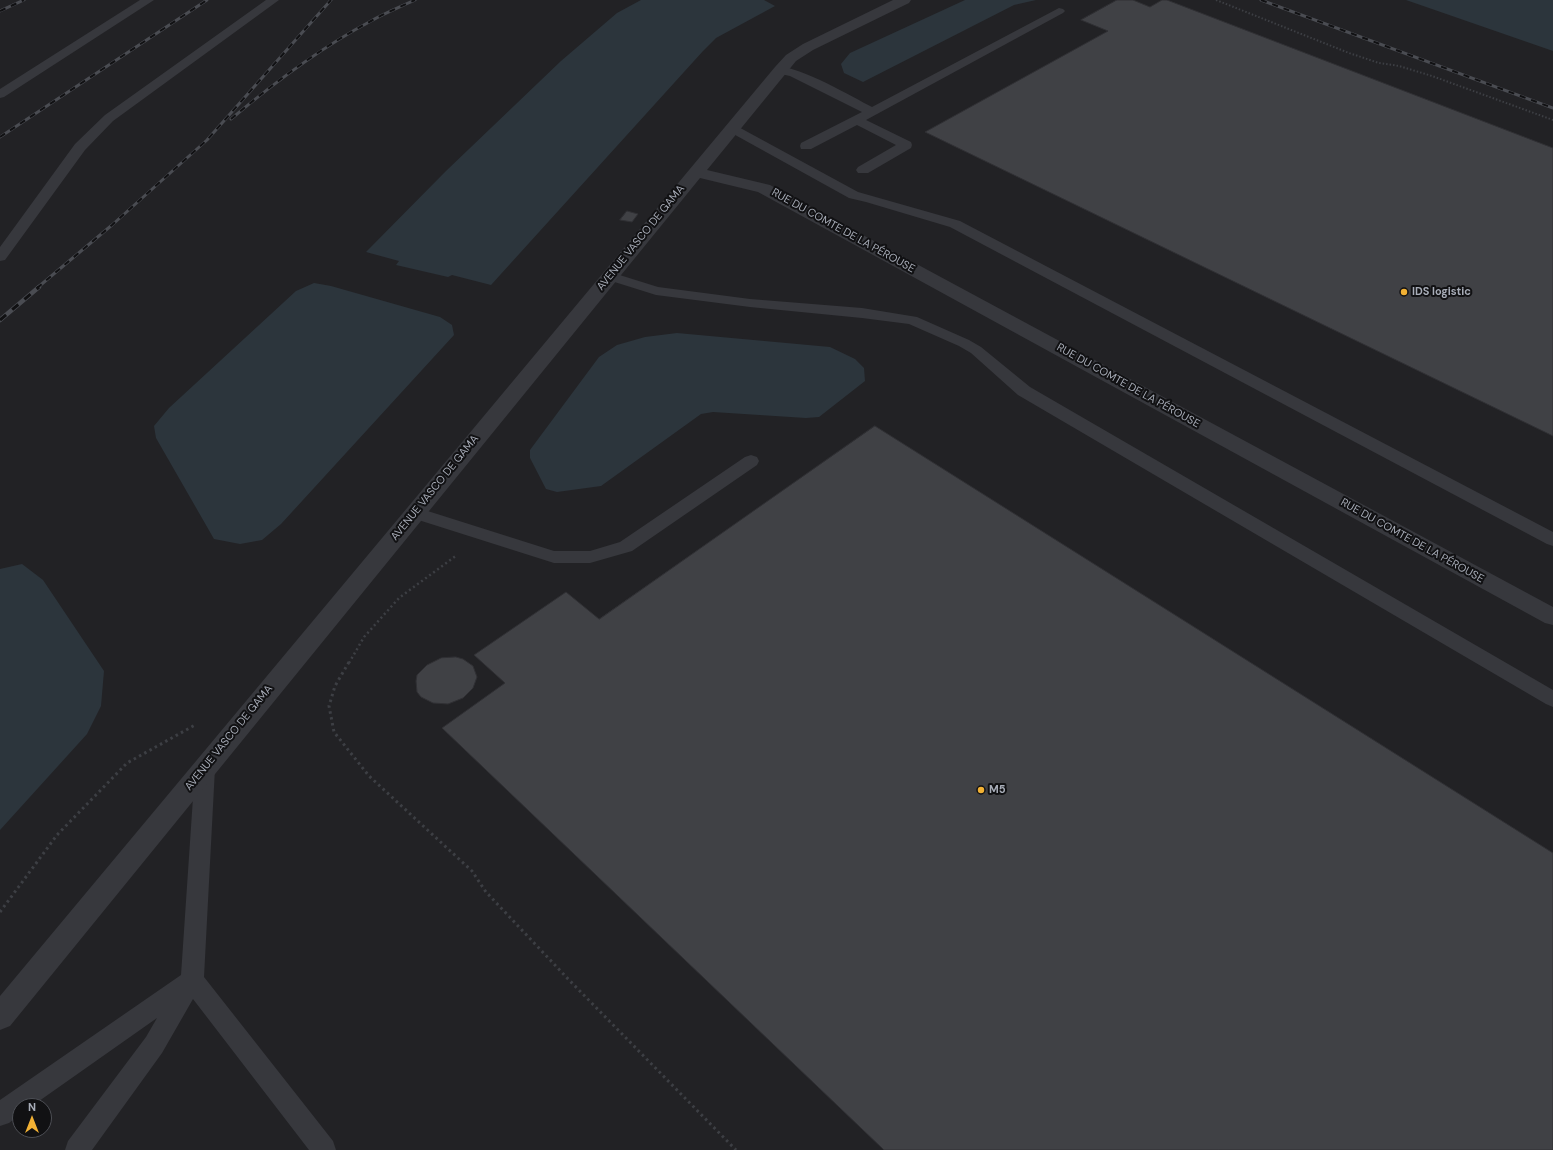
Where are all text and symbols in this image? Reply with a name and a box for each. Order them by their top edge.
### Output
street label: AVENUE VASCO DE GAMA [594,183,688,293]
street label: RUE DU COMTE DE LA PÉROUSE [769,186,917,276]
place label: IDS logistic [1412,285,1471,299]
marker: IDS logistic [1399,287,1409,297]
street label: RUE DU COMTE DE LA PÉROUSE [1054,341,1202,431]
street label: AVENUE VASCO DE GAMA [388,433,482,543]
street label: RUE DU COMTE DE LA PÉROUSE [1338,496,1486,586]
street label: AVENUE VASCO DE GAMA [182,683,276,793]
place label: M5 [989,783,1006,797]
marker: M5 [976,785,986,795]
north arrow [12,1098,52,1138]
text: N [28,1100,36,1114]

